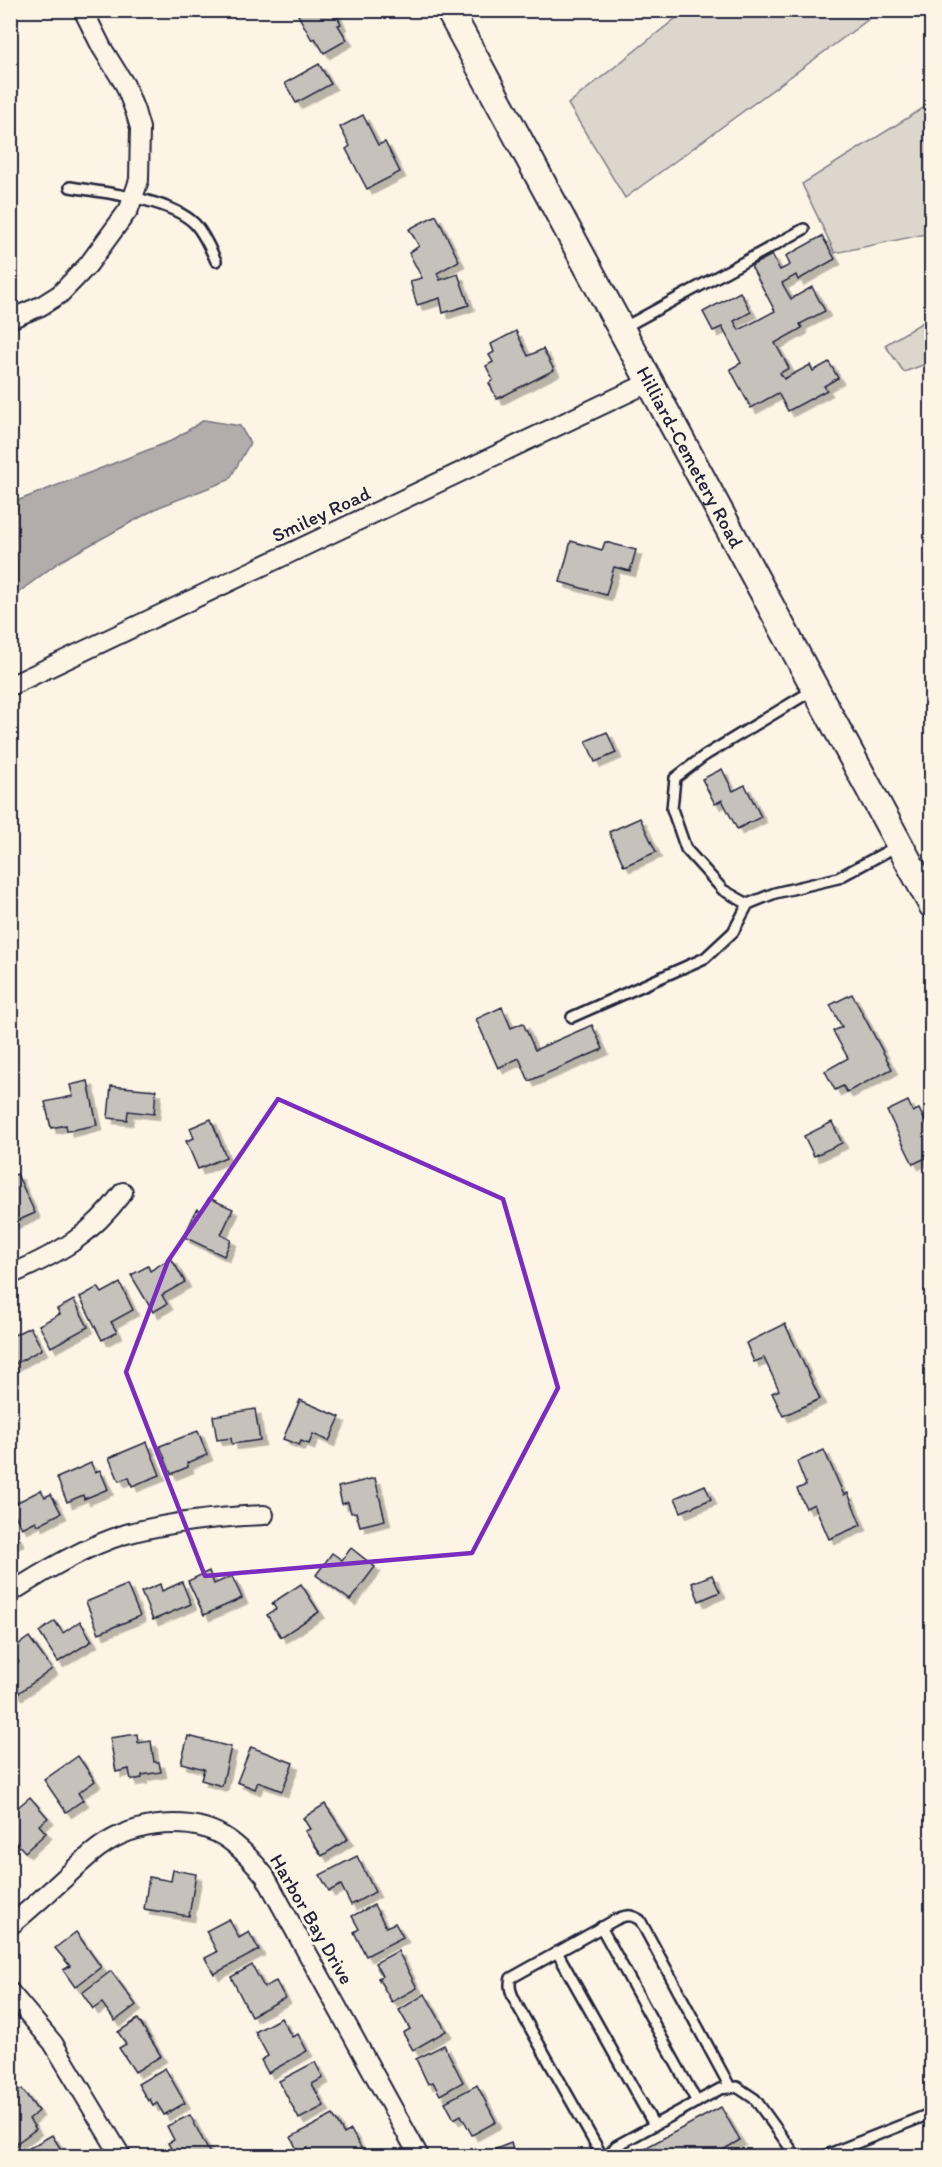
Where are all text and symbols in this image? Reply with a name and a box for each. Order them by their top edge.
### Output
street label: Hilliard-Cemetery Road [632,362,749,552]
street label: Smiley Road [268,481,374,547]
street label: Harbor Bay Drive [265,1850,359,1988]

